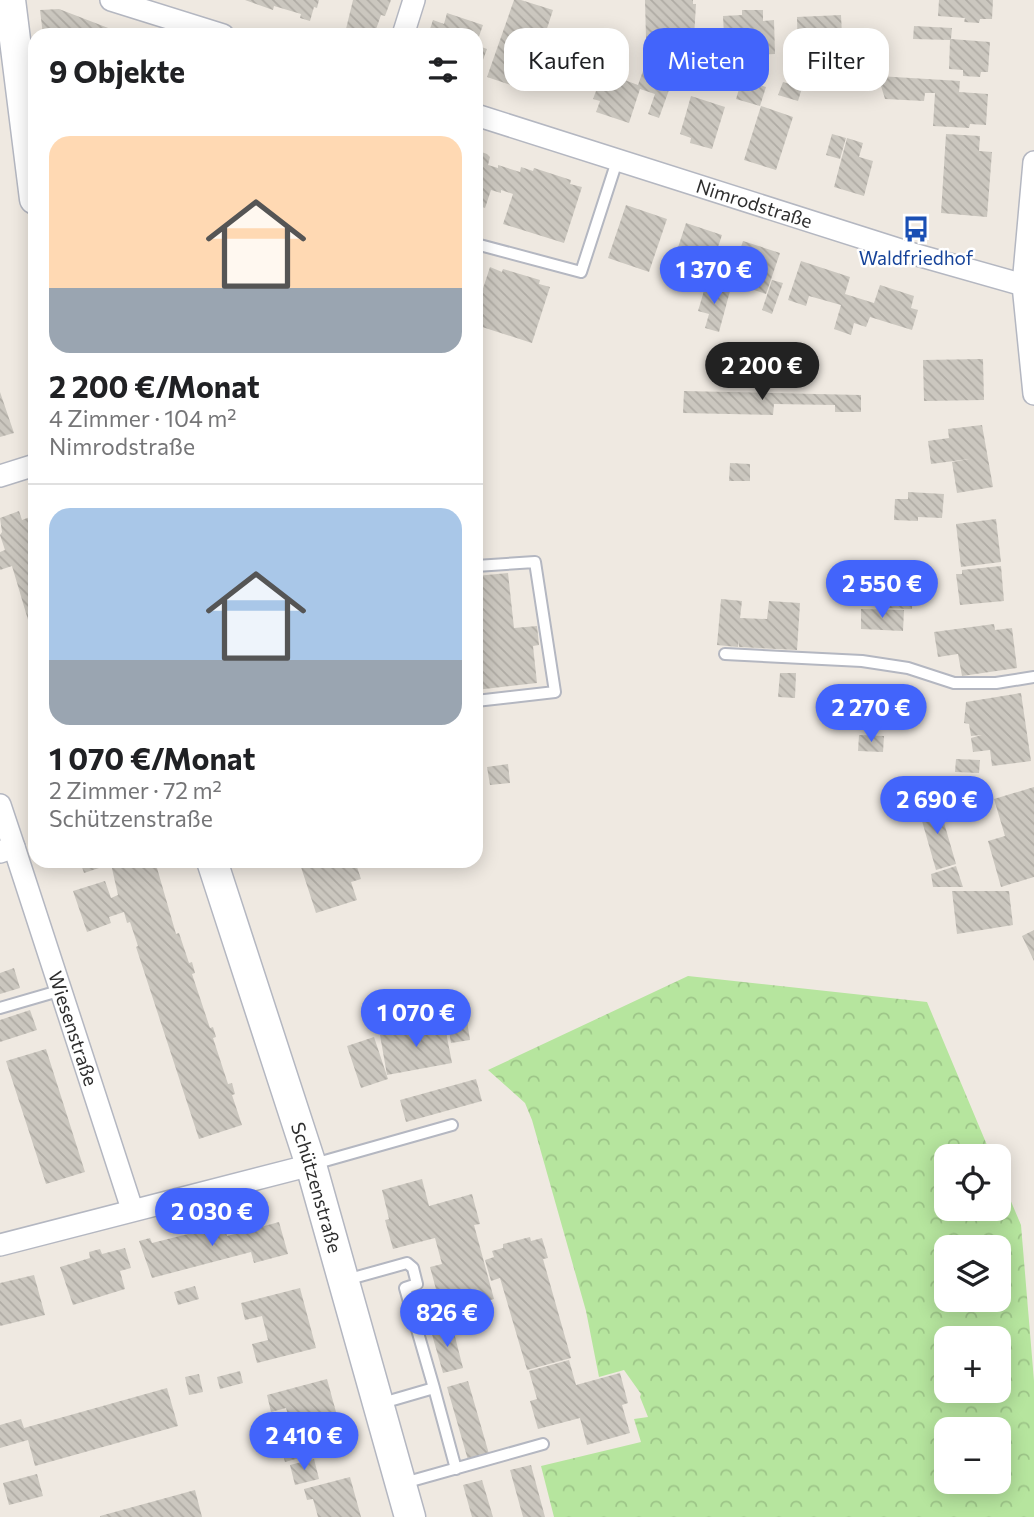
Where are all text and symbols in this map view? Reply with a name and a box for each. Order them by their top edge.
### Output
chip: Kaufen [504,28,629,91]
chip: Mieten [643,28,769,91]
chip: Filter [783,28,889,91]
icon: filters [424,51,462,89]
text: 9 Objekte [49,52,185,89]
street label: Nimrodstraße [693,174,815,232]
icon: home [193,181,319,307]
bus stop icon: Waldfriedhof [901,214,931,244]
pin: 1 370 € [649,246,779,306]
place label: Waldfriedhof [859,246,974,269]
text: 1 370 € [676,255,752,283]
pin: 2 200 € [697,342,827,402]
text: 2 200 € [721,351,803,379]
text: 2 200 €/Monat [49,367,260,404]
text: 4 Zimmer · 104 m² [49,404,237,432]
text: Nimrodstraße [49,432,195,460]
icon: home [193,553,319,679]
pin: 2 550 € [817,560,947,620]
text: 2 550 € [842,569,922,597]
pin: 2 270 € [806,684,936,744]
text: 2 270 € [832,693,910,721]
text: 1 070 €/Monat [49,739,255,776]
text: 2 Zimmer · 72 m² [49,776,222,804]
pin: 2 690 € [872,776,1002,836]
text: 2 690 € [896,785,978,813]
text: Schützenstraße [49,804,213,832]
street label: Wiesenstraße [44,968,103,1089]
pin: 1 070 € [351,990,481,1049]
text: 1 070 € [377,998,455,1026]
street label: Schützenstraße [287,1119,347,1256]
map controls [934,1144,1011,1494]
button: locate [934,1144,1011,1221]
pin: 2 030 € [147,1188,277,1248]
text: 2 030 € [171,1197,253,1225]
button: layers [934,1235,1011,1312]
pin: 826 € [398,1290,496,1349]
text: 826 € [416,1298,478,1326]
button: + [934,1326,1011,1403]
pin: 2 410 € [239,1412,369,1472]
button: − [934,1417,1011,1494]
text: 2 410 € [265,1421,343,1449]

